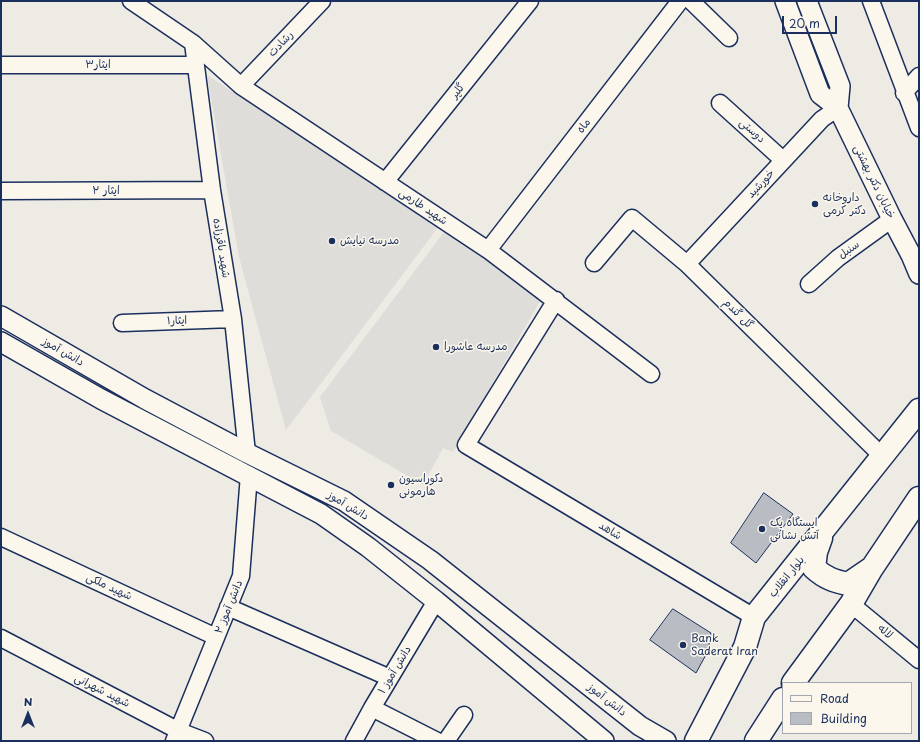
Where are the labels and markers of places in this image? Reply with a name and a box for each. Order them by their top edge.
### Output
place label: داروخانه دکتر کرمی [823,191,866,217]
marker: داروخانه دکتر کرمی [810,199,820,209]
place label: مدرسه نیایش [340,234,399,248]
marker: مدرسه نیایش [327,236,337,246]
place label: مدرسه عاشورا [444,340,507,354]
marker: مدرسه عاشورا [431,342,441,352]
place label: دکوراسیون هارمونی [399,472,443,498]
marker: دکوراسیون هارمونی [386,480,396,490]
place label: ایستگاه یک آتش نشانی [770,516,819,542]
marker: ایستگاه یک آتش نشانی [757,524,767,534]
place label: Bank Saderat Iran [691,632,758,658]
marker: Bank Saderat Iran [678,640,688,650]

